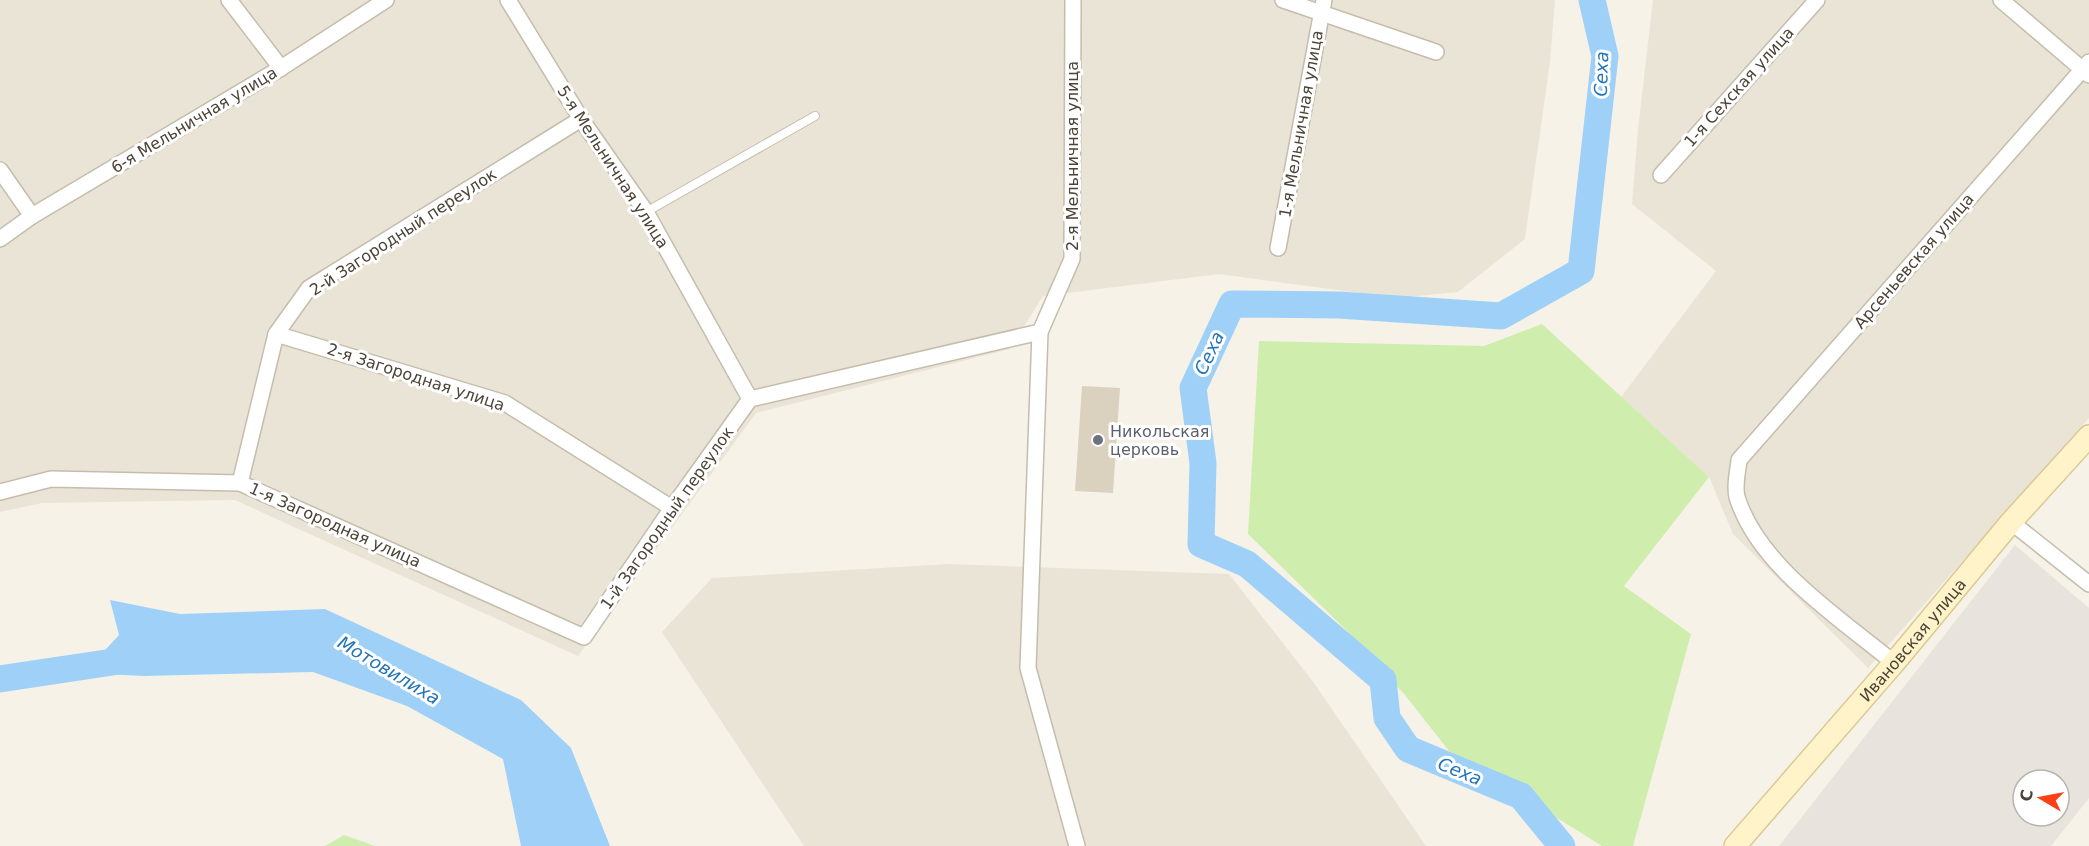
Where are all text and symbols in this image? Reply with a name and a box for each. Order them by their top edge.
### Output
street label: 1-я Сехская улица [1680,23,1798,151]
street label: 1-я Мельничная улица [1275,29,1327,219]
water label: Сеха [1590,51,1612,97]
street label: 2-я Мельничная улица [1063,61,1082,251]
street label: 6-я Мельничная улица [108,63,280,177]
street label: 5-я Мельничная улица [553,82,673,252]
street label: 2-й Загородный переулок [306,164,500,300]
street label: Арсеньевская улица [1850,190,1978,332]
water label: Сеха [1190,328,1228,378]
street label: 2-я Загородная улица [325,339,507,415]
place label: Никольская церковь [1110,422,1209,459]
street label: 1-й Загородный переулок [596,423,738,613]
marker: Никольская церковь [1091,433,1105,447]
street label: 1-я Загородная улица [246,479,424,571]
street label: Ивановская улица [1855,575,1970,705]
water label: Мотовилиха [334,631,444,709]
water label: Сеха [1435,753,1485,789]
north arrow [2011,768,2071,828]
text: С [2016,788,2037,803]

